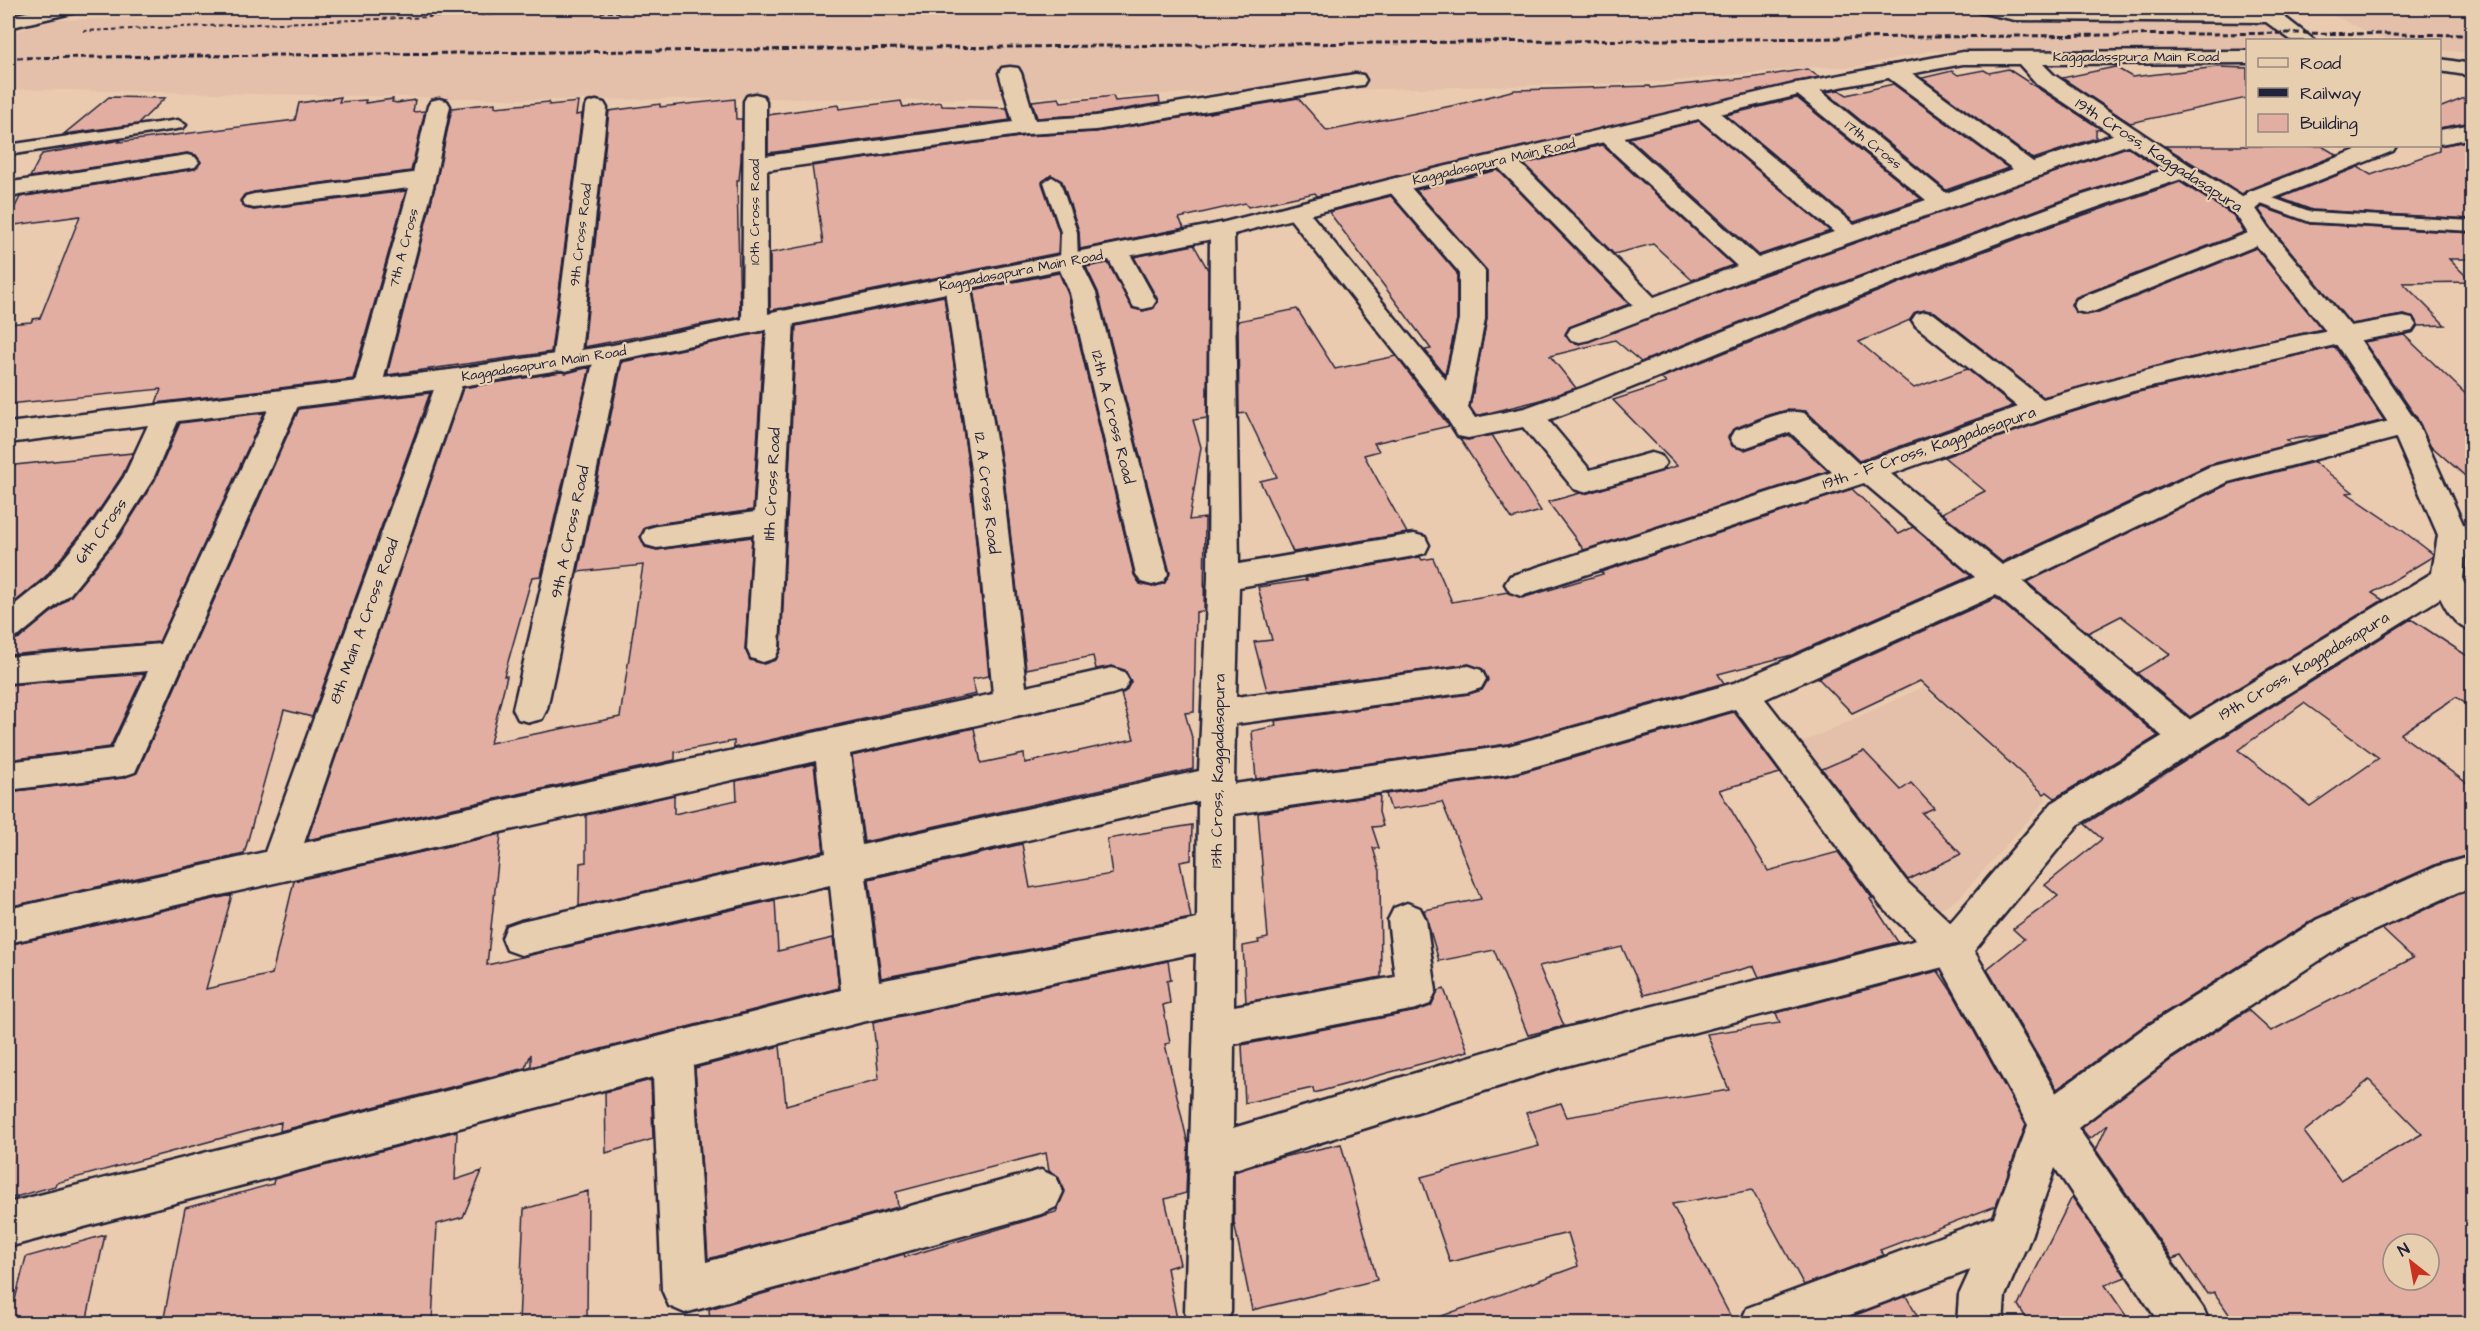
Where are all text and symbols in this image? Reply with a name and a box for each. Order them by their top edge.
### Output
legend [2246,39,2441,147]
street label: Kaggadasspura Main Road [2053,47,2219,67]
text: Road [2300,51,2341,76]
text: Railway [2300,81,2361,107]
street label: 19th Cross, Kaggadasapura [2071,93,2247,218]
text: Building [2300,111,2358,137]
street label: 17th Cross [1840,116,1906,174]
street label: Kaggadasapura Main Road [1411,134,1577,190]
street label: 10th Cross Road [745,159,765,265]
street label: 9th Cross Road [565,182,597,288]
street label: 7th A Cross [384,206,424,290]
street label: Kaggadasapura Main Road [937,245,1105,297]
street label: Kaggadasapura Main Road [460,341,628,387]
street label: 12th A Cross Road [1086,348,1140,486]
street label: 19th - F Cross, Kaggadasapura [1819,401,2039,496]
street label: 11th Cross Road [758,427,786,541]
street label: 12 A Cross Road [969,431,1005,555]
street label: 9th A Cross Road [545,464,595,600]
street label: 6th Cross [70,494,132,568]
street label: 8th Main A Cross Road [324,535,404,707]
street label: 19th Cross, Kaggadasapura [2215,606,2394,727]
street label: 13th Cross, Kaggadasapura [1205,674,1232,868]
north arrow [2381,1232,2441,1292]
text: N [2394,1238,2414,1262]

